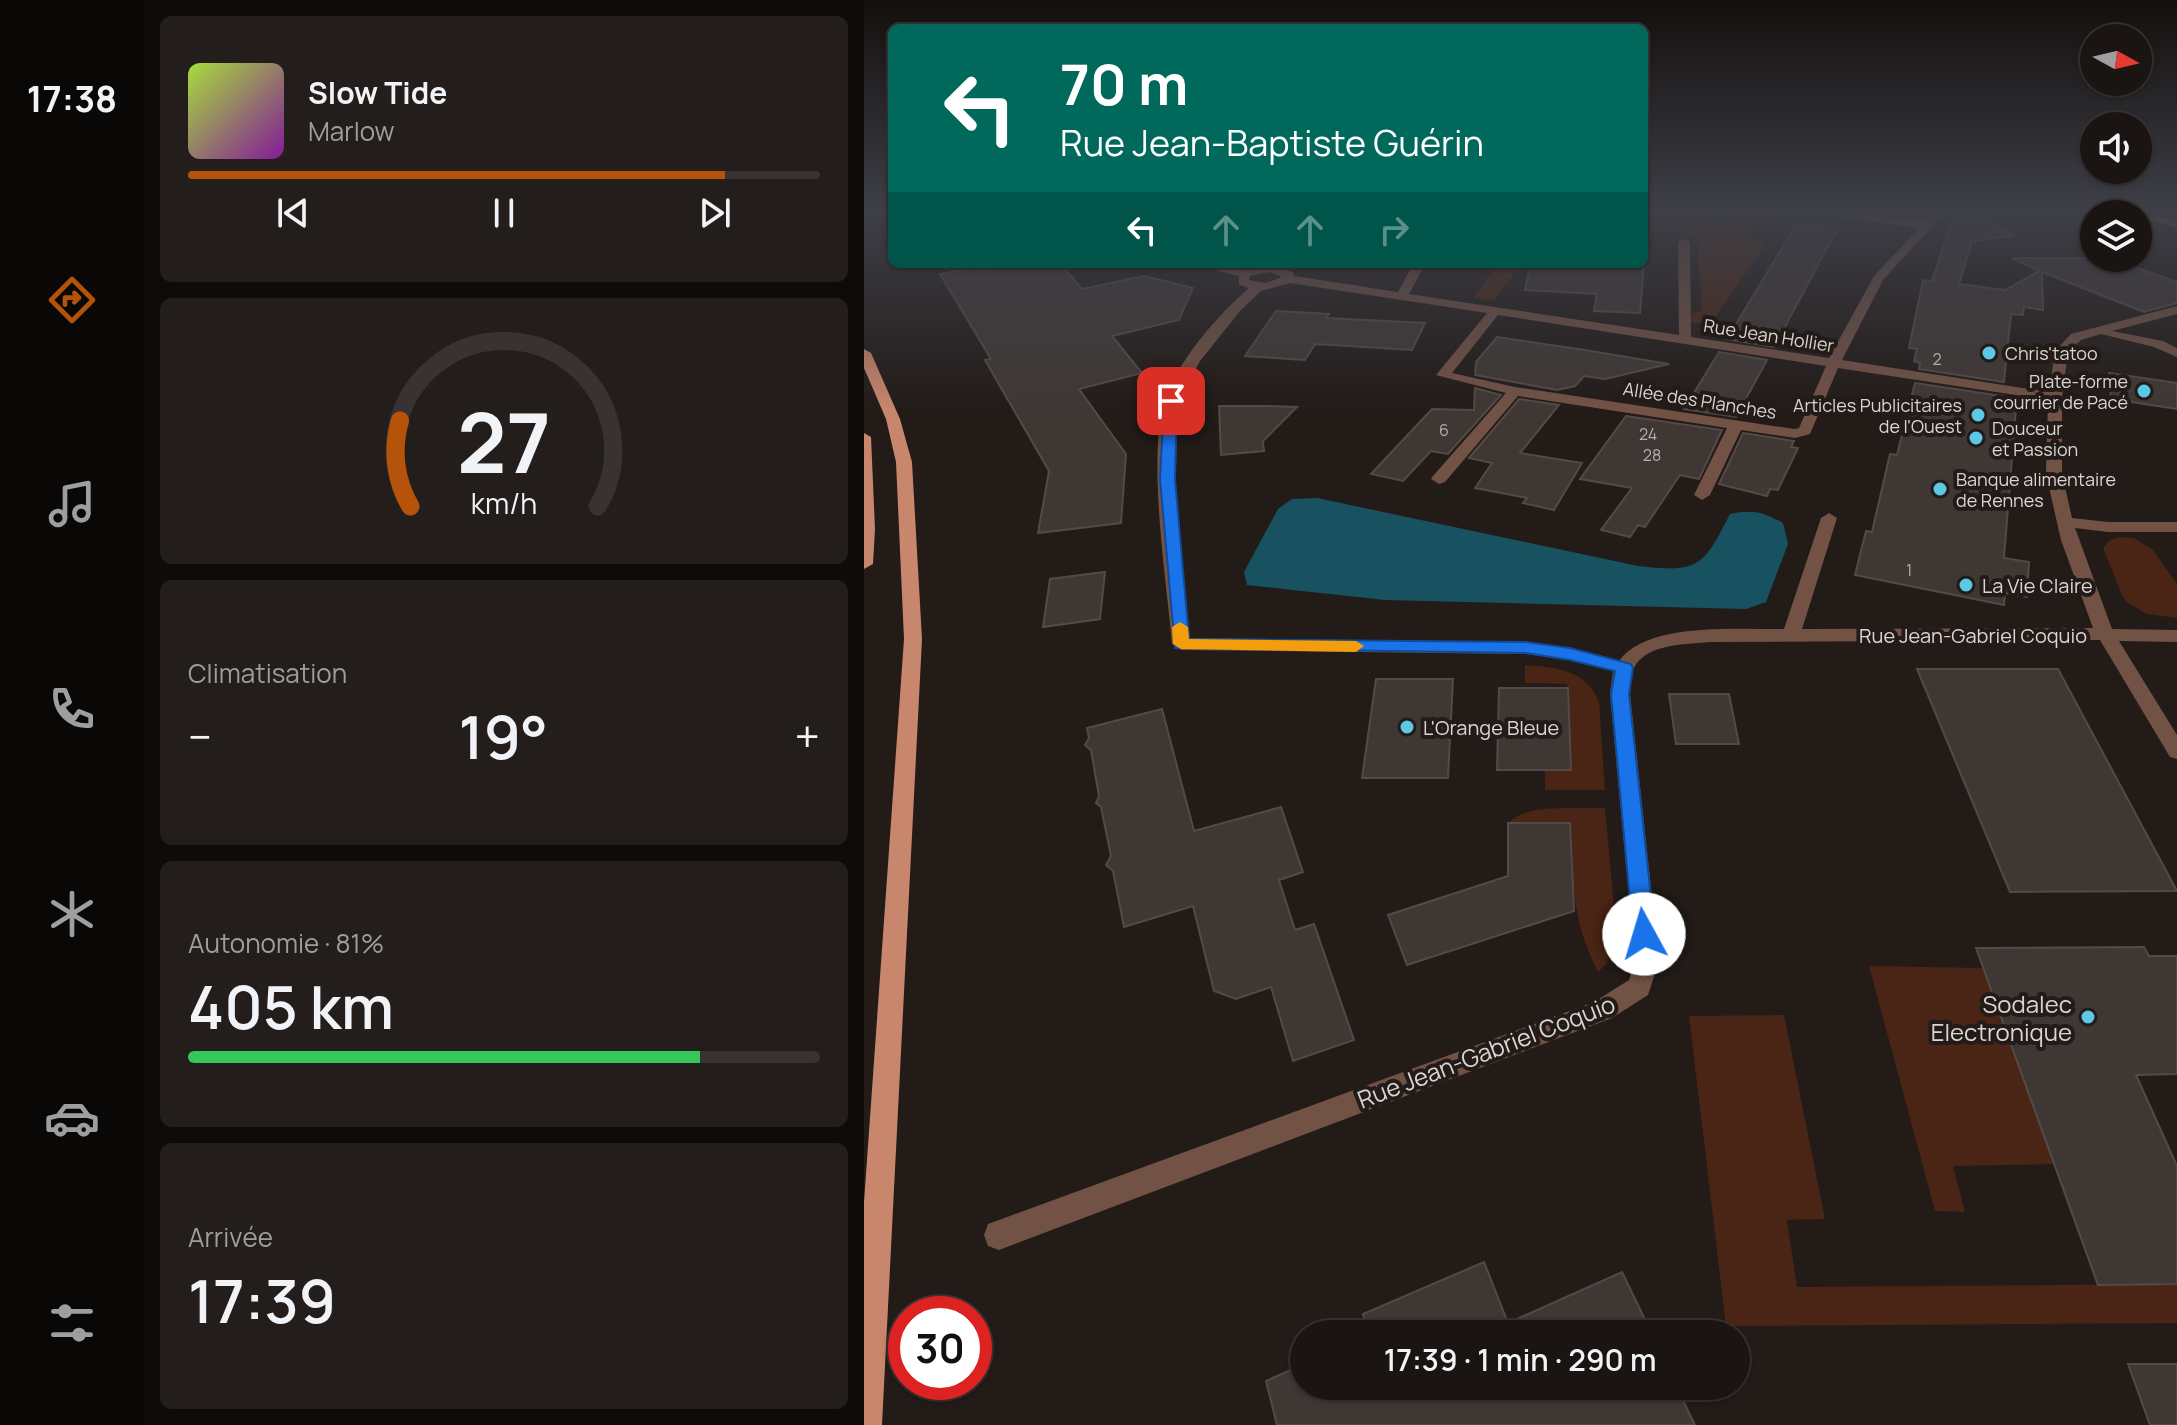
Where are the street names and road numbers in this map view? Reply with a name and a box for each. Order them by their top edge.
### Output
street label: Rue Jean Hollier [1702,313,1836,357]
street label: Allée des Planches [1622,376,1778,424]
street label: Rue Jean-Gabriel Coquio [1859,622,2087,649]
street label: Rue Jean-Gabriel Coquio [1352,987,1620,1115]

